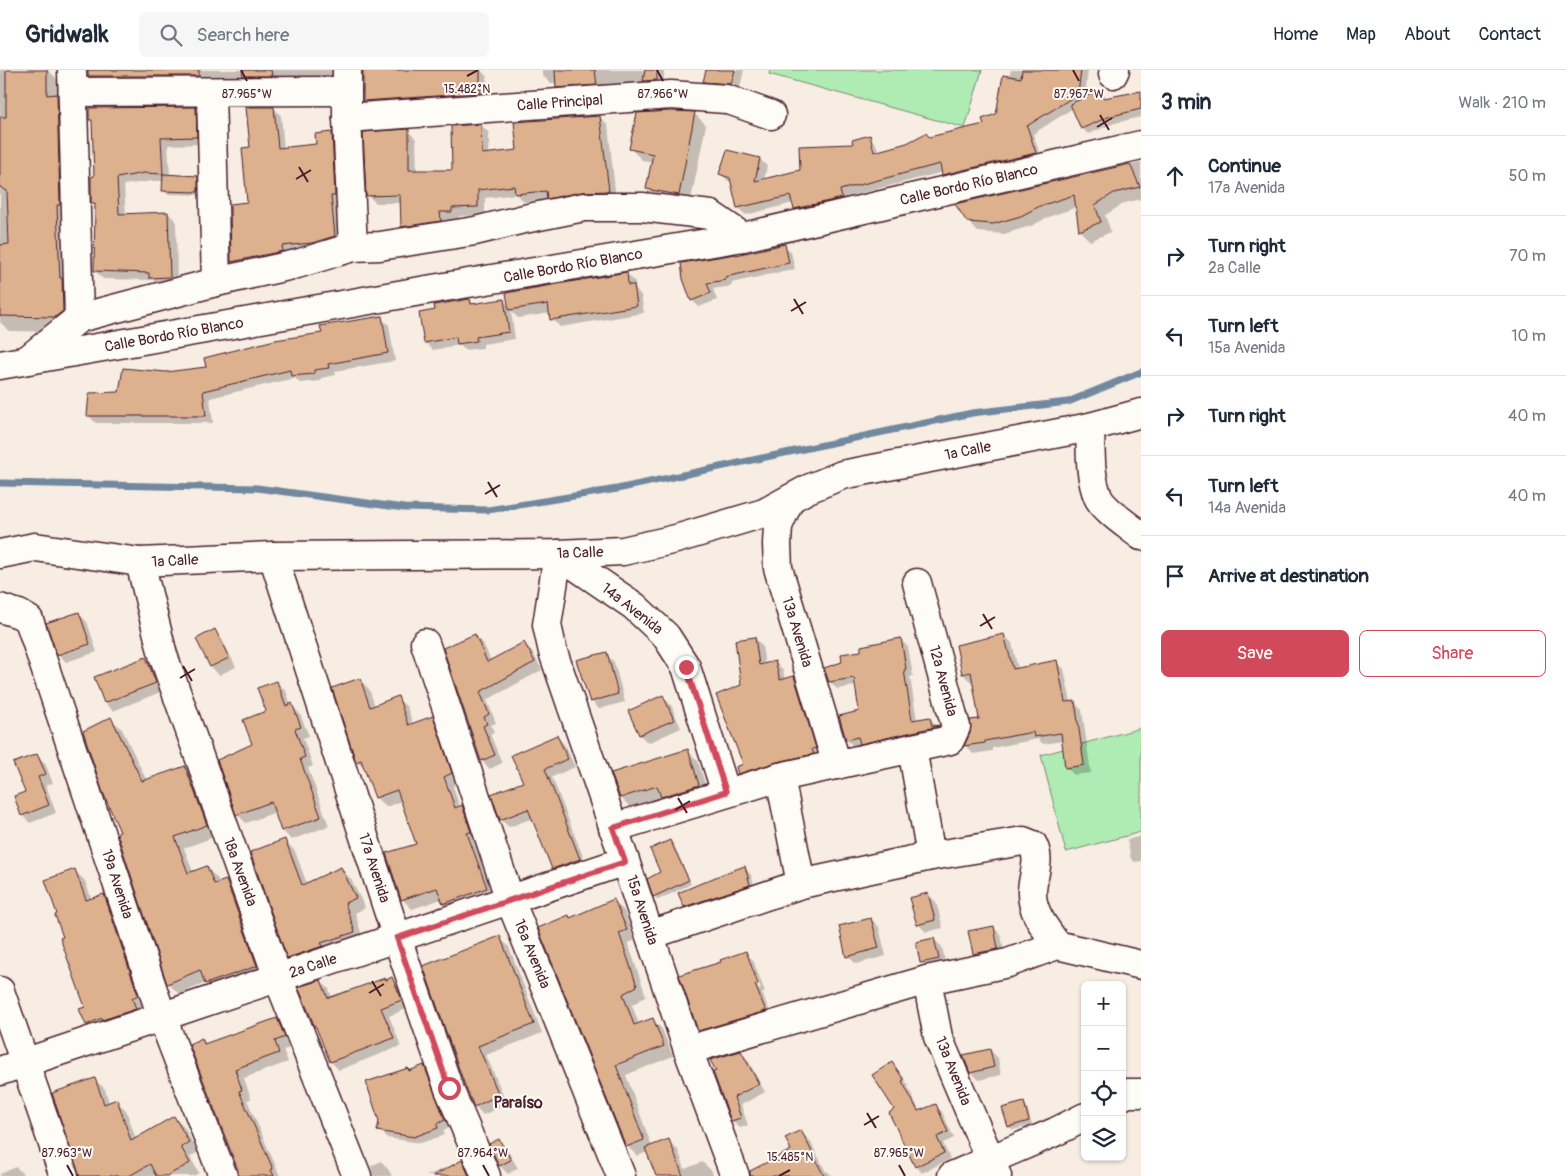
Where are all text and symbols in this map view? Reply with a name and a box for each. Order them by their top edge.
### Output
search box [139,12,489,57]
text: Gridwalk [25,20,109,49]
icon: search [157,21,185,49]
text: Search here [197,23,289,47]
text: Home [1273,23,1318,46]
text: Map [1346,23,1376,46]
text: About [1404,23,1450,46]
text: Contact [1478,23,1541,46]
text: 15.482°N [444,82,490,97]
text: 87.965°W [222,87,272,102]
text: 87.966°W [638,87,688,102]
text: 87.967°W [1054,87,1104,102]
text: 3 min [1161,89,1211,116]
street label: Calle Principal [516,91,604,115]
text: Walk · 210 m [1458,93,1546,113]
text: Continue [1208,154,1281,178]
street label: Calle Bordo Río Blanco [898,160,1040,210]
icon: ahead [1161,162,1189,190]
text: 50 m [1509,166,1546,186]
text: 17a Avenida [1208,178,1285,198]
text: Turn right [1208,234,1286,258]
icon: right [1161,242,1189,270]
street label: Calle Bordo Río Blanco [502,244,644,288]
text: 70 m [1509,246,1546,266]
text: 2a Calle [1208,258,1261,278]
street label: Calle Bordo Río Blanco [103,313,245,357]
text: Turn left [1208,314,1278,338]
icon: left [1161,322,1189,350]
text: 10 m [1511,326,1546,346]
text: 15a Avenida [1208,338,1285,358]
icon: right [1161,402,1189,430]
text: Turn right [1208,404,1286,428]
text: 40 m [1508,406,1546,426]
street label: 1a Calle [943,437,993,465]
text: Turn left [1208,474,1278,498]
icon: left [1161,482,1189,510]
text: 40 m [1508,486,1546,506]
text: 14a Avenida [1208,498,1286,518]
street label: 1a Calle [556,543,604,563]
street label: 1a Calle [151,550,199,572]
icon: arrive [1161,562,1189,590]
text: Arrive at destination [1208,564,1369,588]
street label: 14a Avenida [597,579,667,639]
street label: 13a Avenida [777,594,817,670]
button: Save [1161,630,1349,677]
button: Share [1359,630,1546,677]
street label: 12a Avenida [924,643,962,719]
route end [675,656,698,679]
street label: 17a Avenida [354,831,394,905]
street label: 18a Avenida [219,835,261,909]
street label: 19a Avenida [97,847,137,921]
street label: 15a Avenida [622,873,662,947]
street label: 16a Avenida [510,917,554,991]
street label: 2a Calle [287,949,340,983]
map controls [1081,981,1126,1161]
button: + [1081,981,1126,1026]
button: − [1081,1026,1126,1071]
street label: 13a Avenida [931,1034,975,1108]
button: locate [1081,1071,1126,1116]
route start [438,1077,461,1100]
district label: Paraíso [493,1093,543,1113]
button: layers [1081,1116,1126,1161]
text: 87.963°W [42,1146,92,1161]
text: 87.964°W [458,1146,508,1161]
text: 87.965°W [874,1146,924,1161]
text: 15.485°N [767,1150,813,1165]

